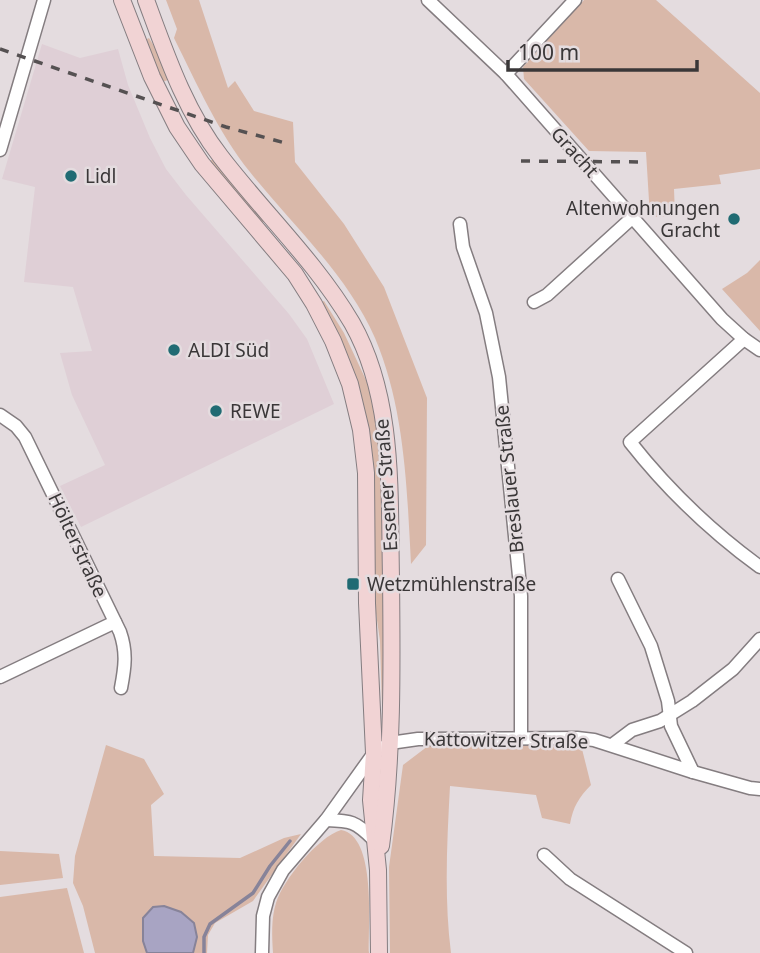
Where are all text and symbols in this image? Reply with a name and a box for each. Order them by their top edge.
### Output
scale bar [508,28,697,72]
text: 100 m [518,38,579,66]
street label: Gracht [545,121,605,183]
place label: Lidl [85,163,116,189]
marker: Lidl [63,168,79,184]
place label: Altenwohnungen Gracht [566,195,720,243]
marker: Altenwohnungen Gracht [726,211,742,227]
place label: ALDI Süd [188,337,269,363]
marker: ALDI Süd [166,342,182,358]
place label: REWE [230,398,281,424]
marker: REWE [208,403,224,419]
street label: Breslauer Straße [488,404,530,554]
street label: Essener Straße [368,418,404,552]
street label: Hölterstraße [42,488,114,602]
place label: Wetzmühlenstraße [367,571,536,597]
marker: Wetzmühlenstraße [345,576,361,592]
street label: Kattowitzer Straße [424,726,588,754]

